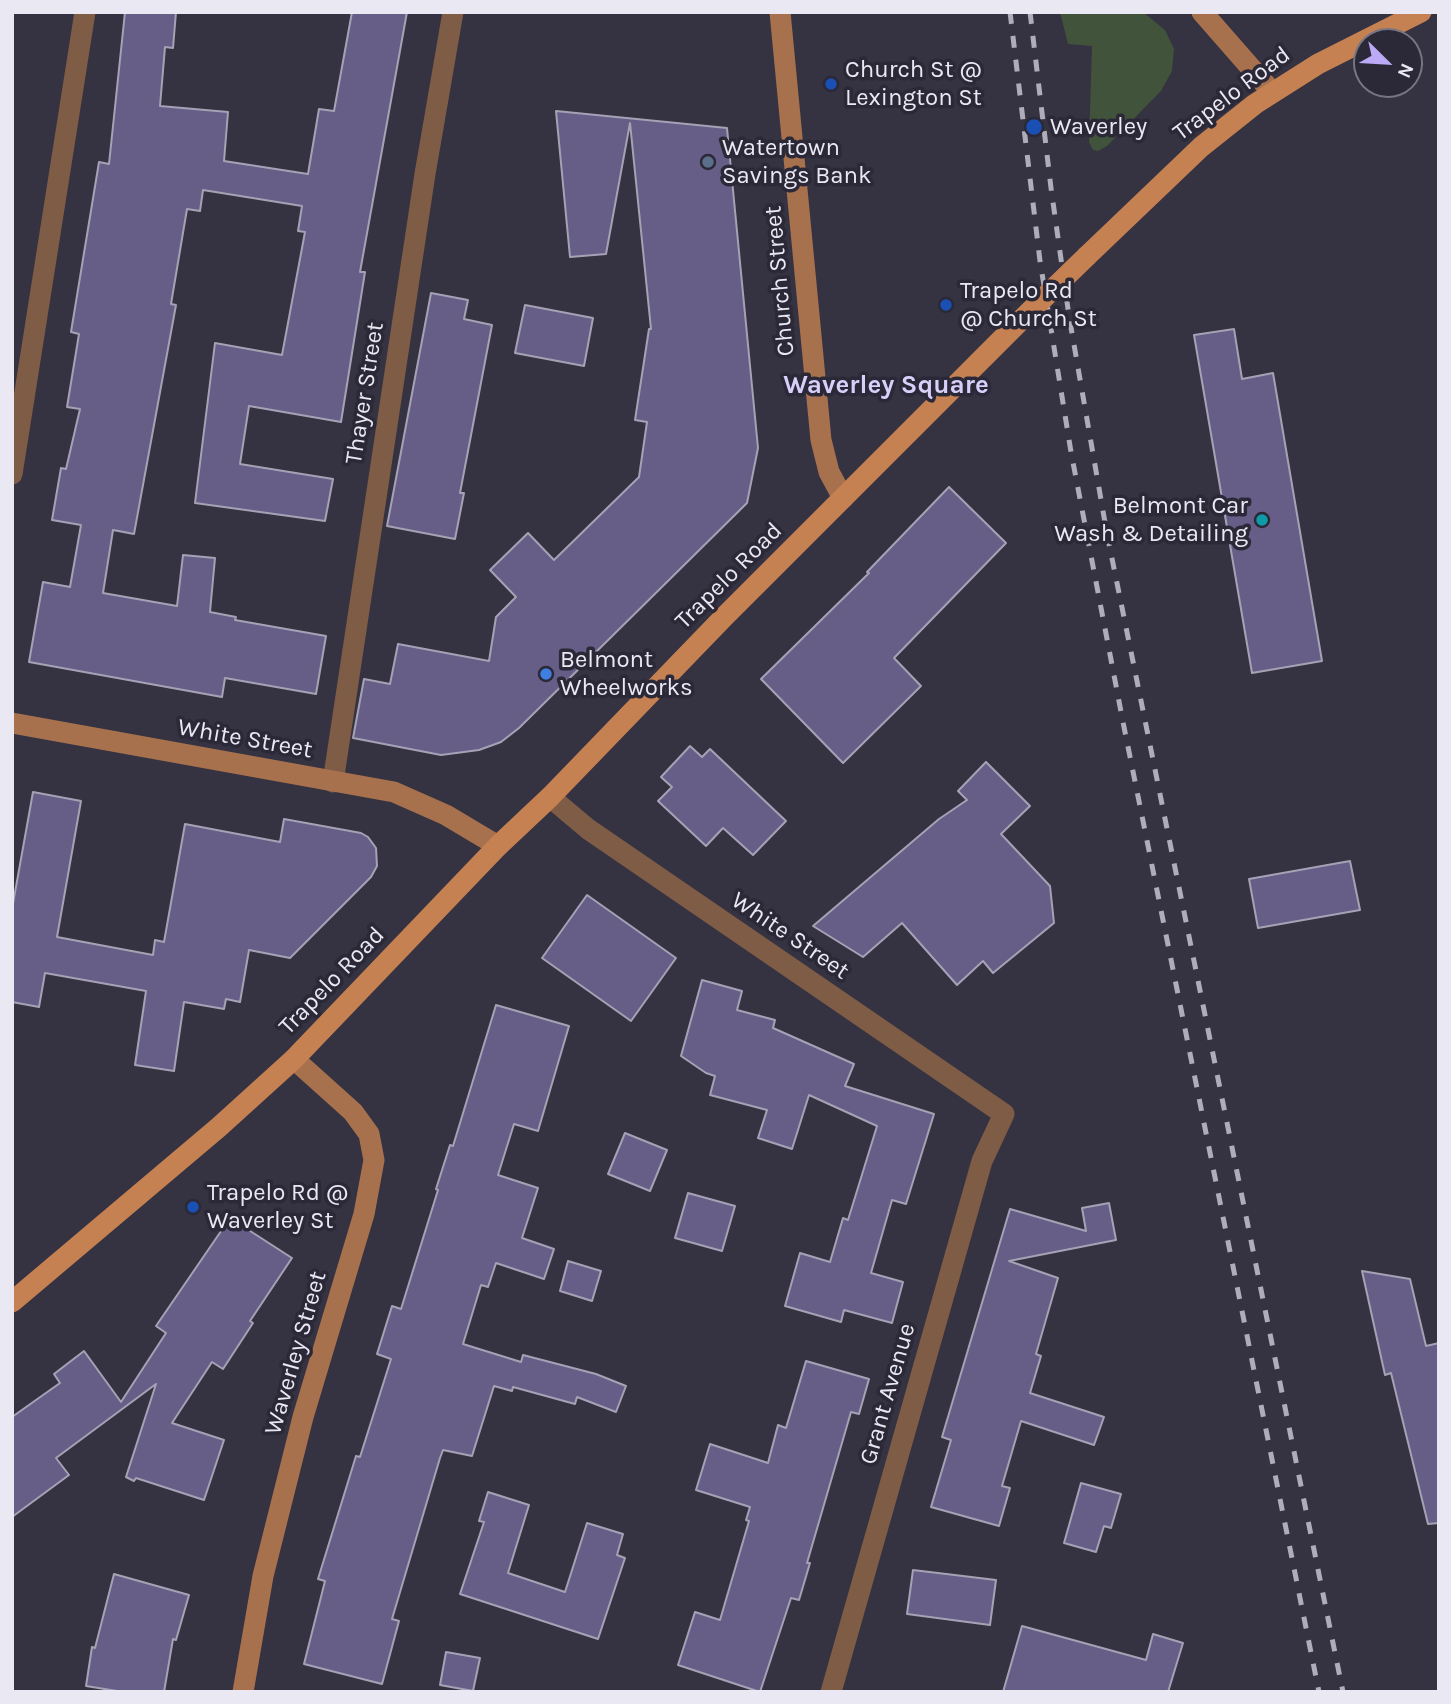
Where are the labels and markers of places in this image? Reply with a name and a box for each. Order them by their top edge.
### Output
place label: Church St @ Lexington St [845,56,982,112]
marker: Church St @ Lexington St [823,76,839,92]
place label: Waverley [1050,113,1147,141]
marker: Waverley [1024,117,1044,137]
place label: Watertown Savings Bank [722,134,871,190]
marker: Watertown Savings Bank [700,154,716,170]
place label: Trapelo Rd @ Church St [960,277,1097,333]
marker: Trapelo Rd @ Church St [938,297,954,313]
place label: Belmont Car Wash & Detailing [1054,492,1248,548]
marker: Belmont Car Wash & Detailing [1254,512,1270,528]
place label: Belmont Wheelworks [560,646,693,702]
marker: Belmont Wheelworks [538,666,554,682]
place label: Trapelo Rd @ Waverley St [207,1179,348,1235]
marker: Trapelo Rd @ Waverley St [185,1199,201,1215]

